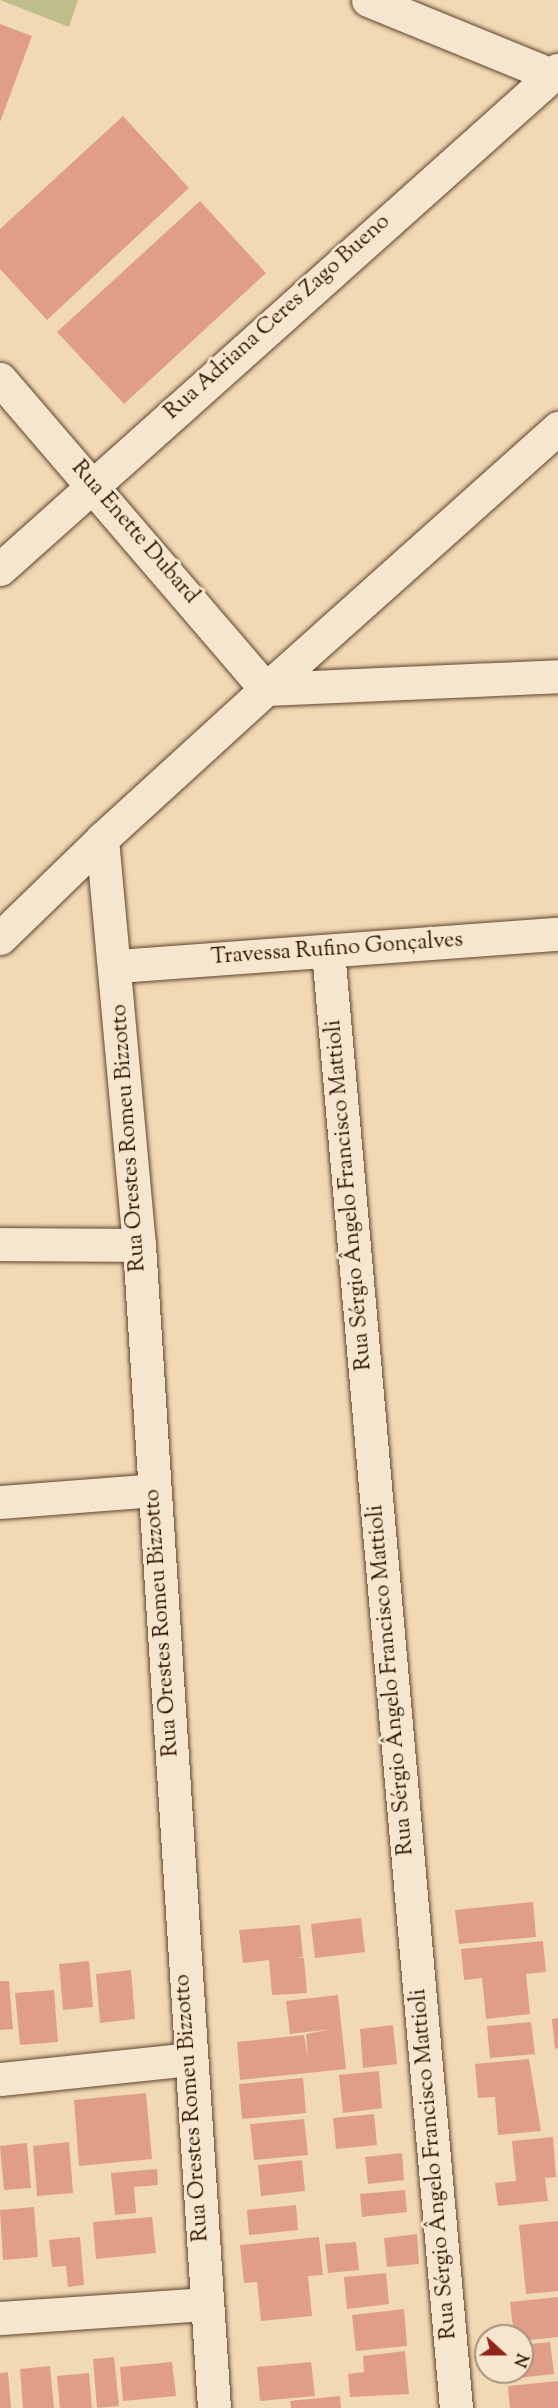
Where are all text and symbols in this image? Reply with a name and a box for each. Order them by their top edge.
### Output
street label: Rua Adriana Ceres Zago Bueno [160,210,396,426]
street label: Rua Enette Dubard [65,456,203,610]
street label: Travessa Rufino Gonçalves [210,928,464,972]
street label: Rua Orestes Romeu Bizzotto [107,1003,153,1273]
street label: Rua Sérgio Ângelo Francisco Mattioli [322,1018,378,1372]
street label: Rua Orestes Romeu Bizzotto [140,1488,186,1758]
street label: Rua Sérgio Ângelo Francisco Mattioli [364,1503,420,1857]
street label: Rua Orestes Romeu Bizzotto [170,1973,216,2243]
street label: Rua Sérgio Ângelo Francisco Mattioli [407,1987,463,2341]
north arrow [474,2324,534,2384]
text: N [506,2350,532,2370]

